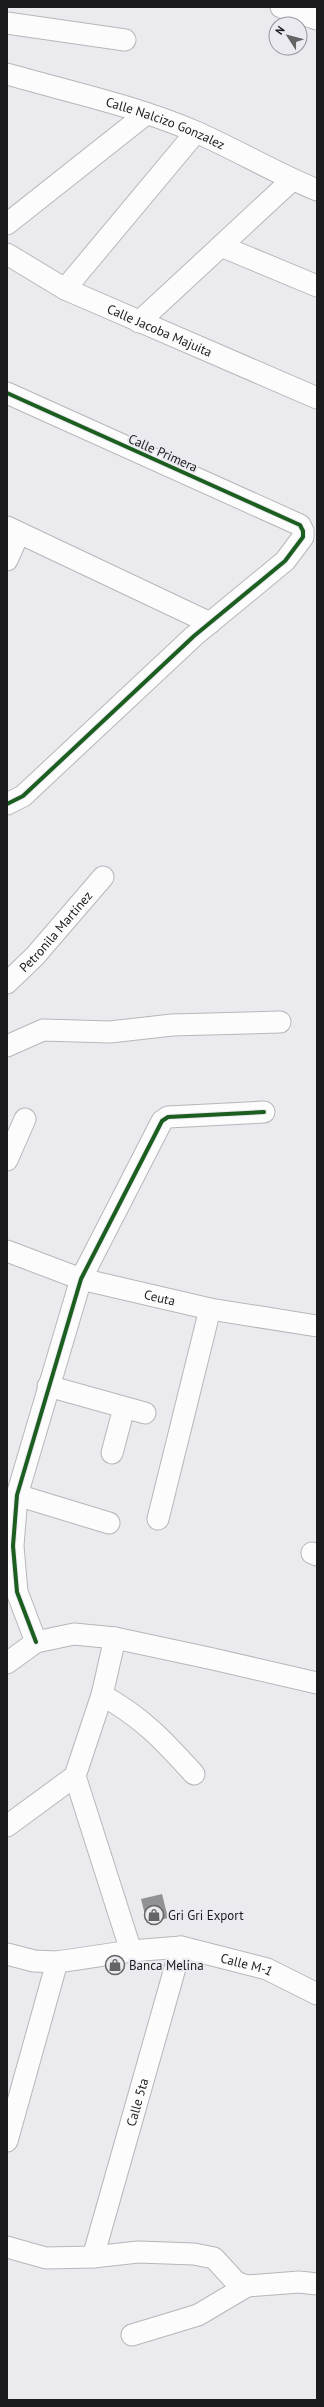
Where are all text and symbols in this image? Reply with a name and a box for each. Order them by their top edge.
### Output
north arrow [268,16,308,56]
text: N [272,23,288,37]
street label: Calle Nalcizo Gonzalez [104,93,228,153]
street label: Calle Jacoba Majuita [105,300,215,360]
street label: Calle Primera [126,430,200,476]
street label: Petronila Martínez [15,887,96,975]
street label: Ceuta [143,1285,177,1309]
shop icon: Gri Gri Export [143,1904,165,1926]
place label: Gri Gri Export [168,1907,244,1924]
street label: Calle M-1 [219,1949,276,1979]
shop icon: Banca Melina [104,1954,126,1976]
place label: Banca Melina [129,1957,204,1974]
street label: Calle 5ta [122,2076,152,2128]

